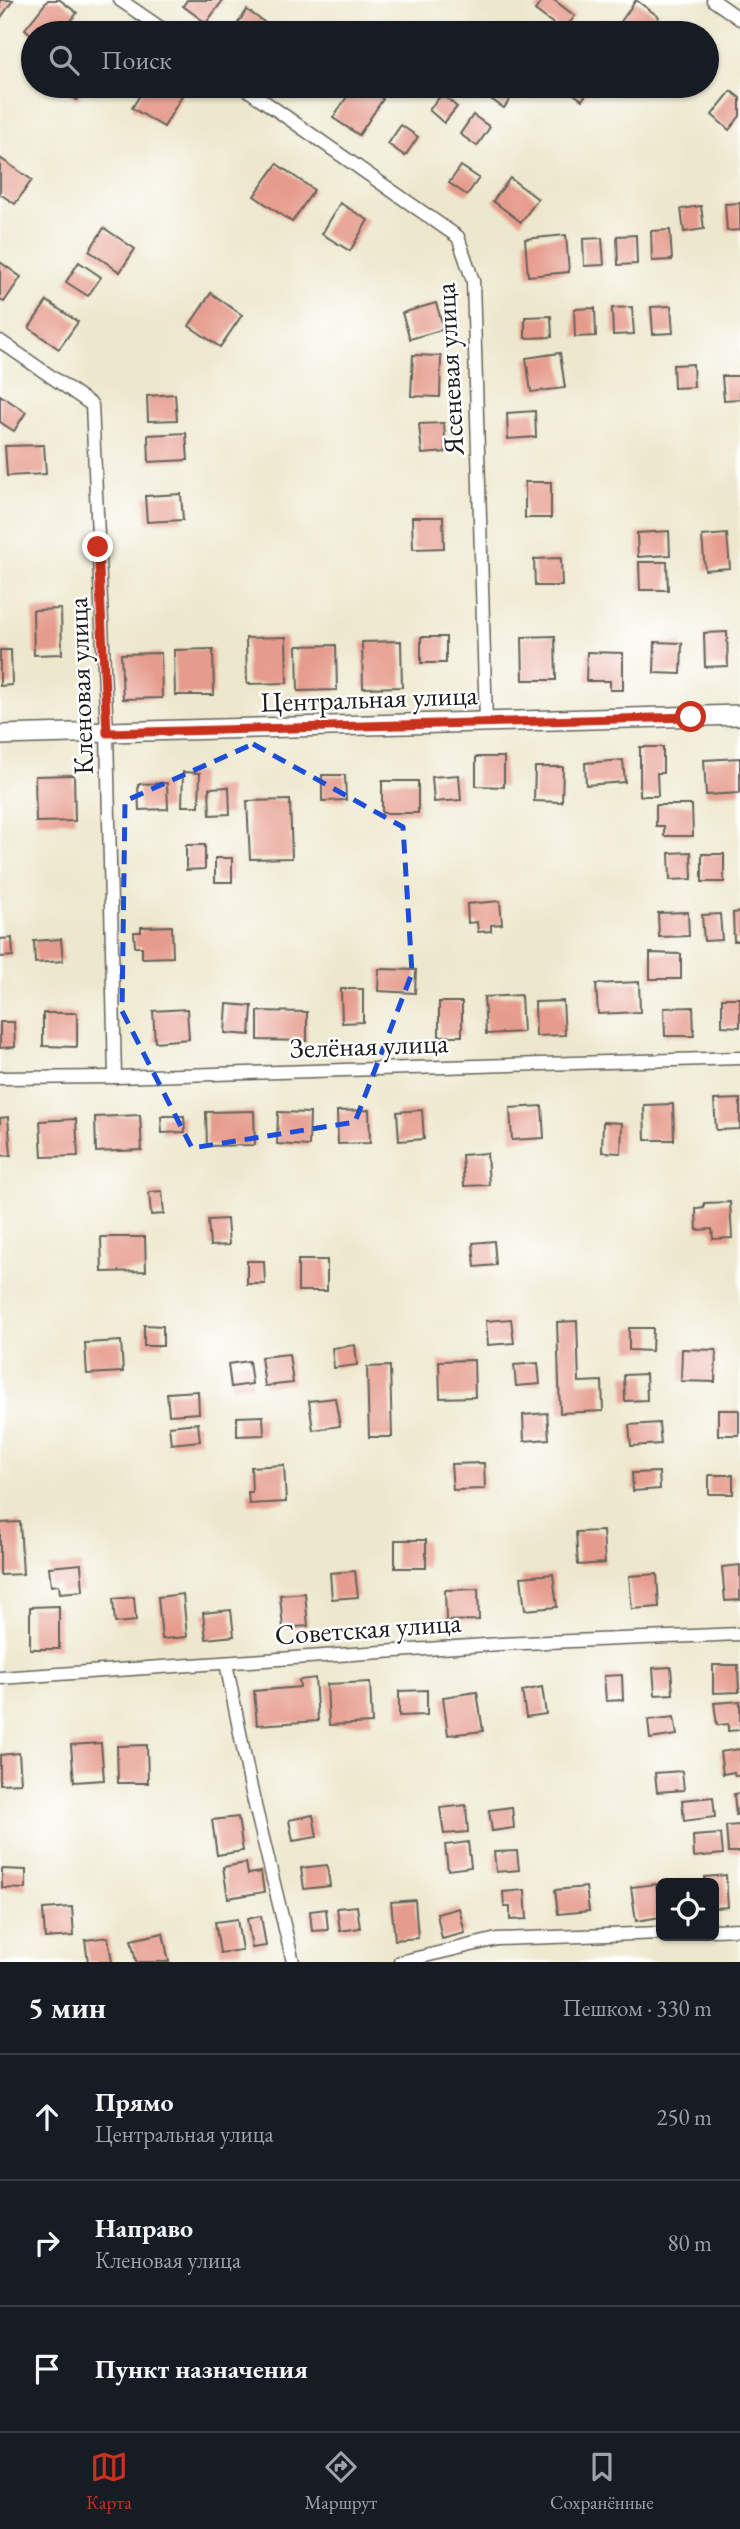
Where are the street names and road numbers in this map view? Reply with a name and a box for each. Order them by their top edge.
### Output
street label: Ясеневая улица [426,281,472,457]
street label: Кленовая улица [59,596,101,776]
street label: Центральная улица [260,676,479,720]
street label: Зелёная улица [289,1024,450,1066]
street label: Советская улица [274,1603,463,1652]

